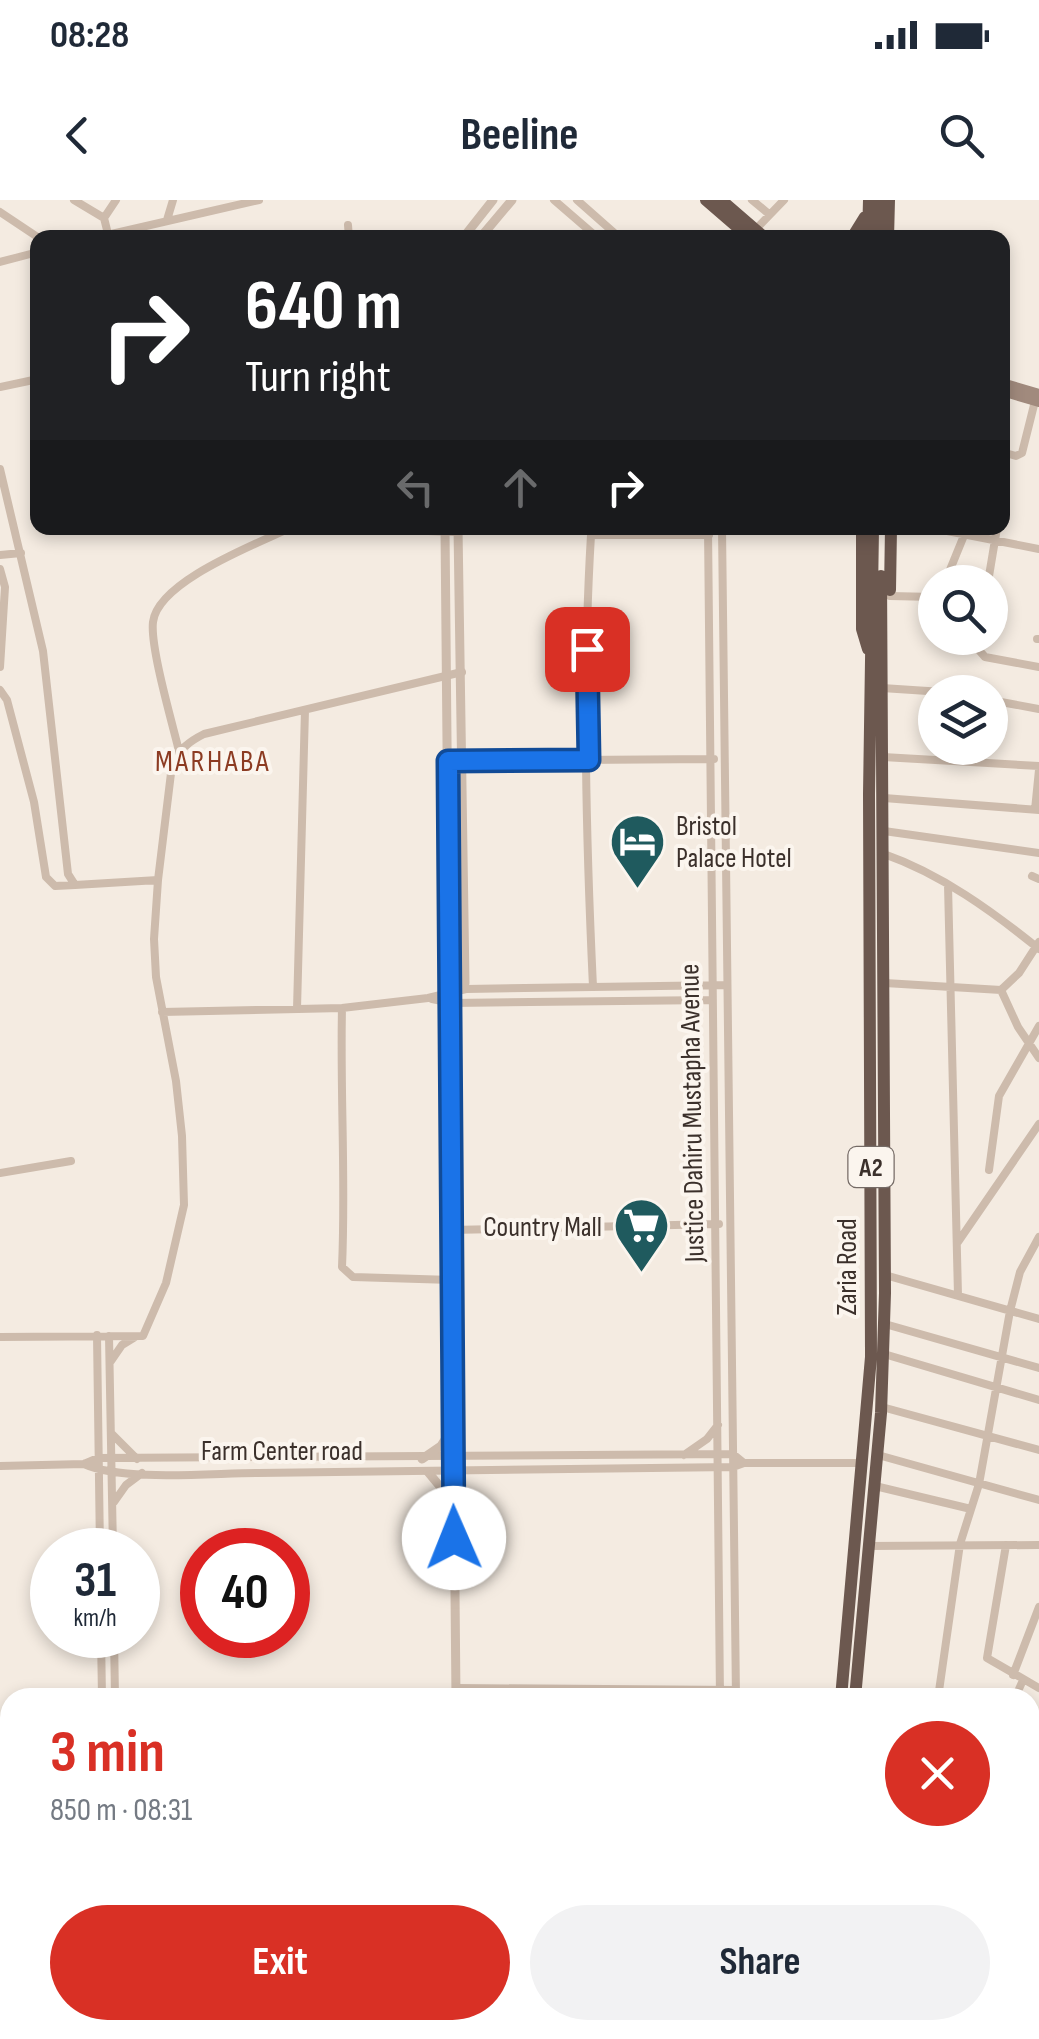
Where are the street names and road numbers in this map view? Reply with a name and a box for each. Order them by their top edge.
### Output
street label: Justice Dahiru Mustapha Avenue [673,963,712,1264]
road number: A2 [848,1147,894,1187]
street label: Zaria Road [831,1218,864,1316]
street label: Farm Center road [201,1435,363,1468]

